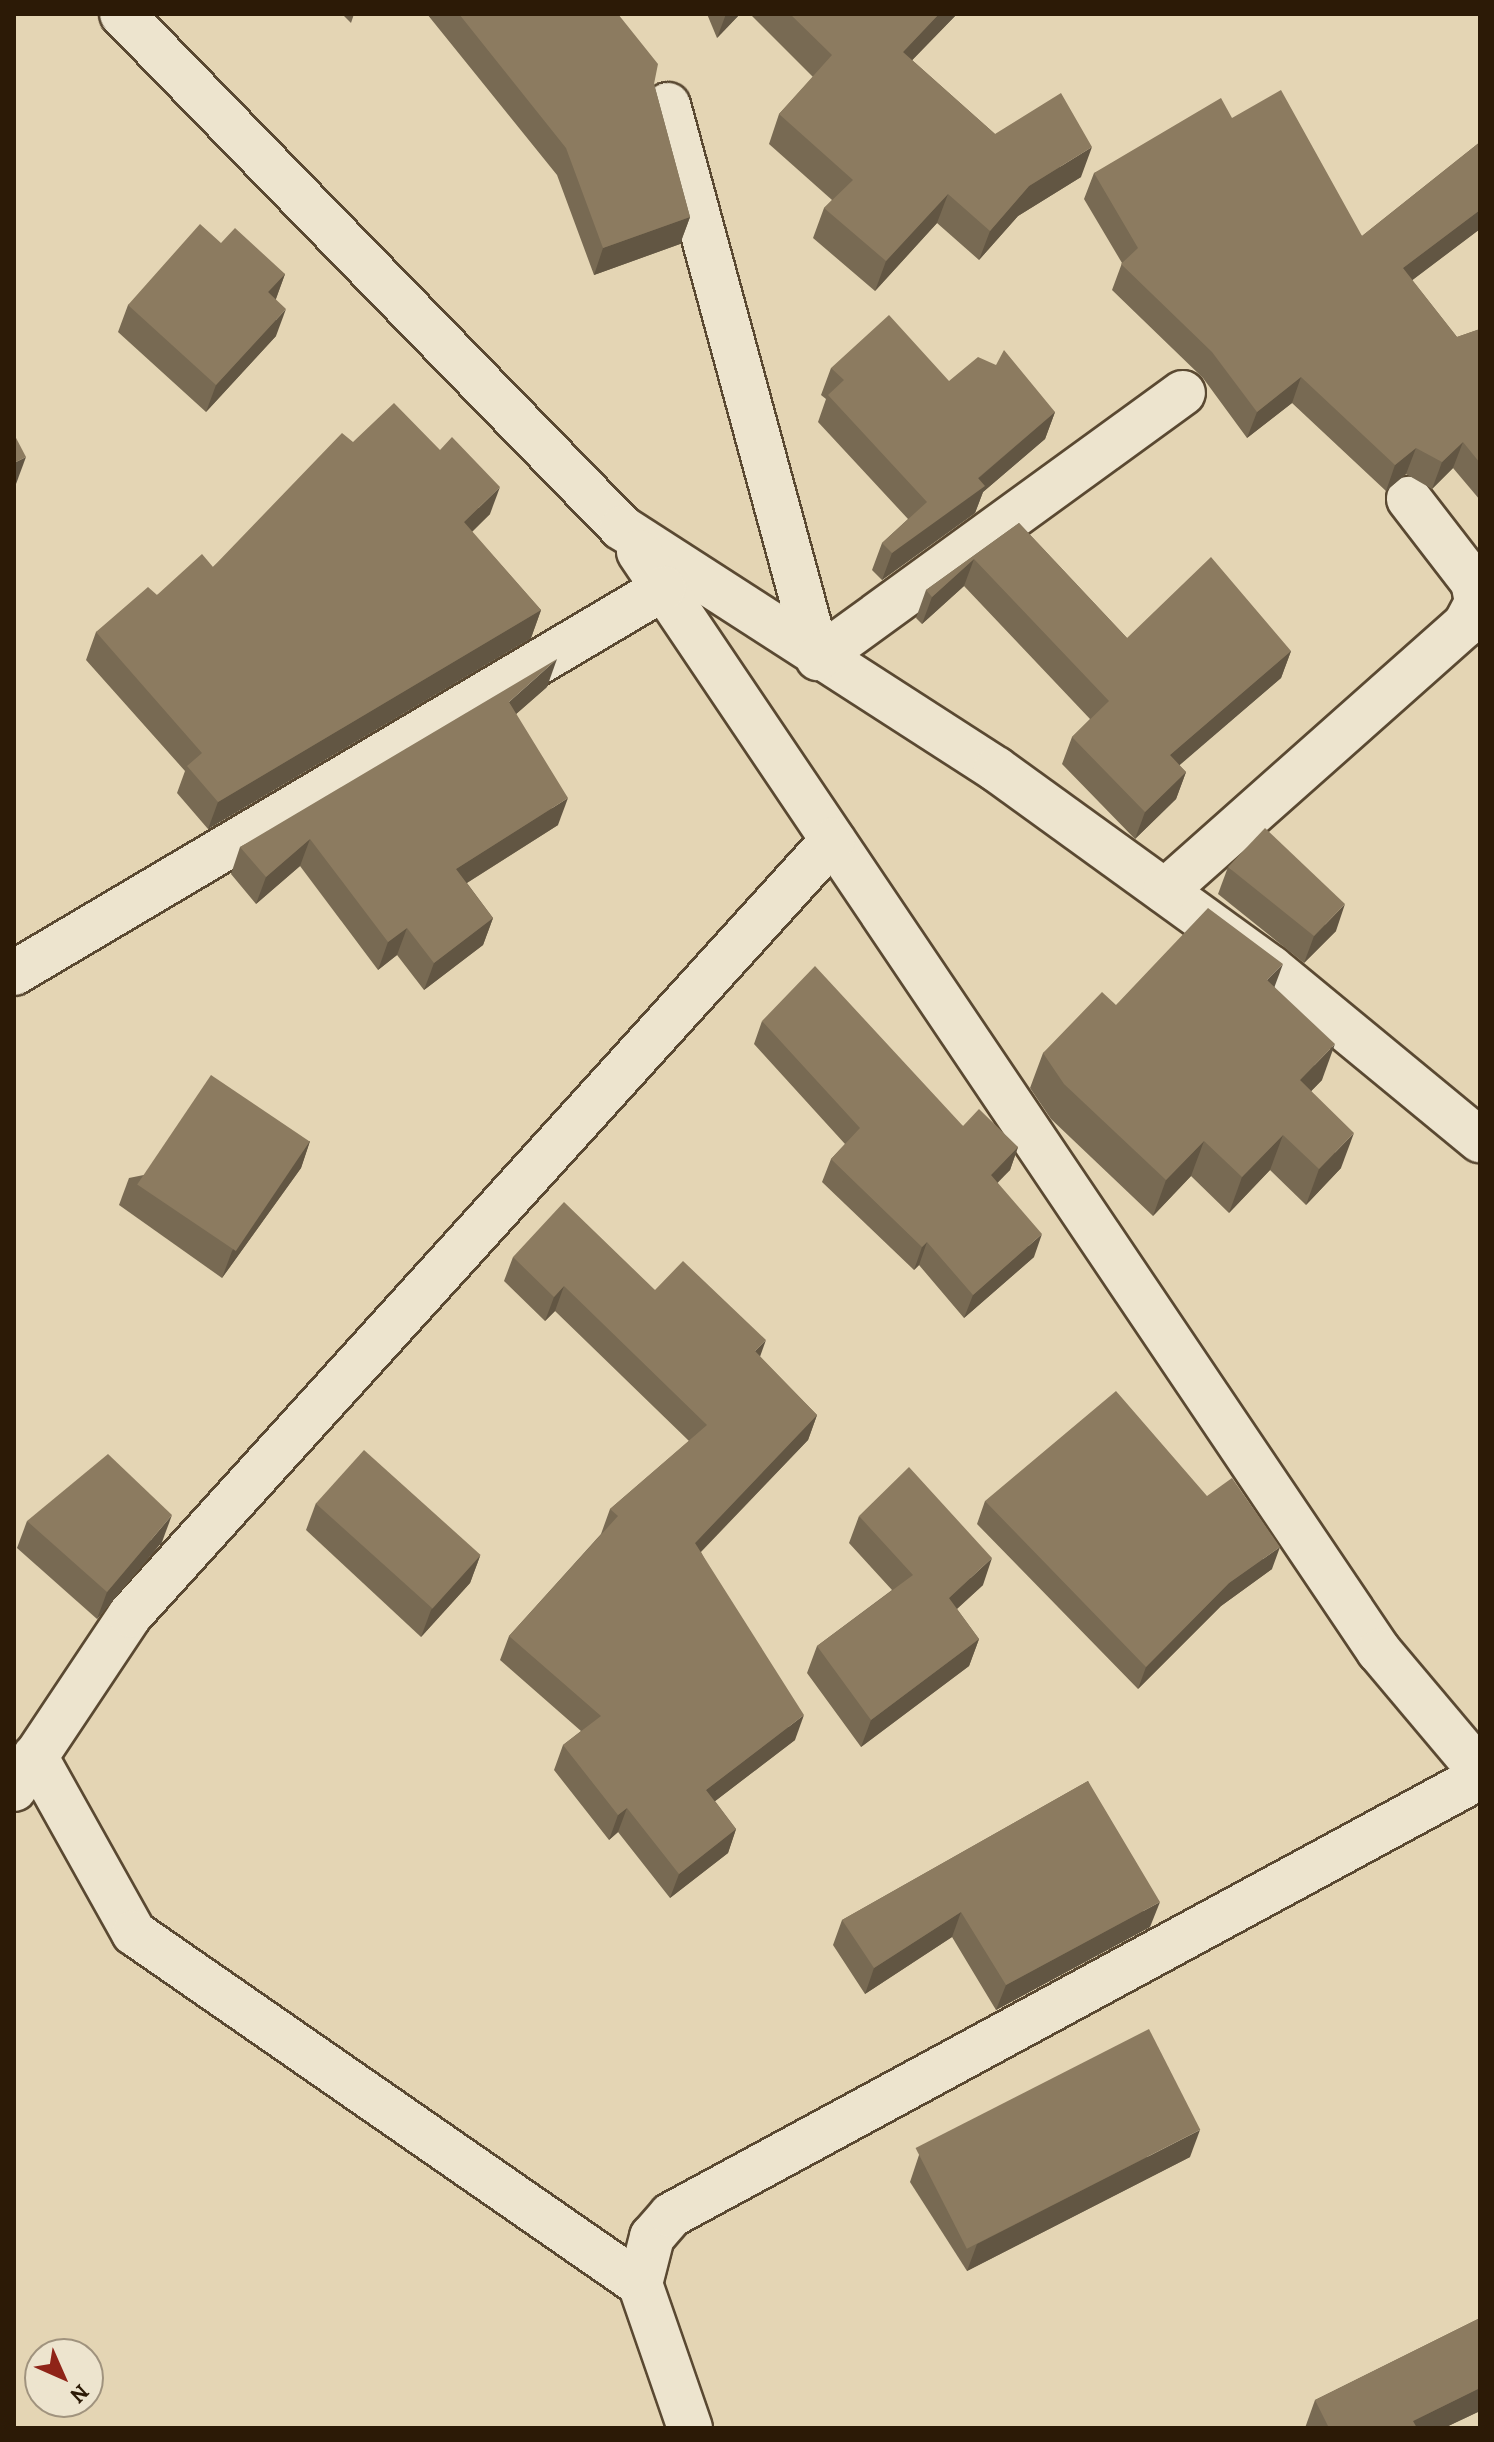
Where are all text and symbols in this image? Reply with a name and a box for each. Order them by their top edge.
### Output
north arrow [24,2338,104,2418]
text: N [63,2377,96,2410]

